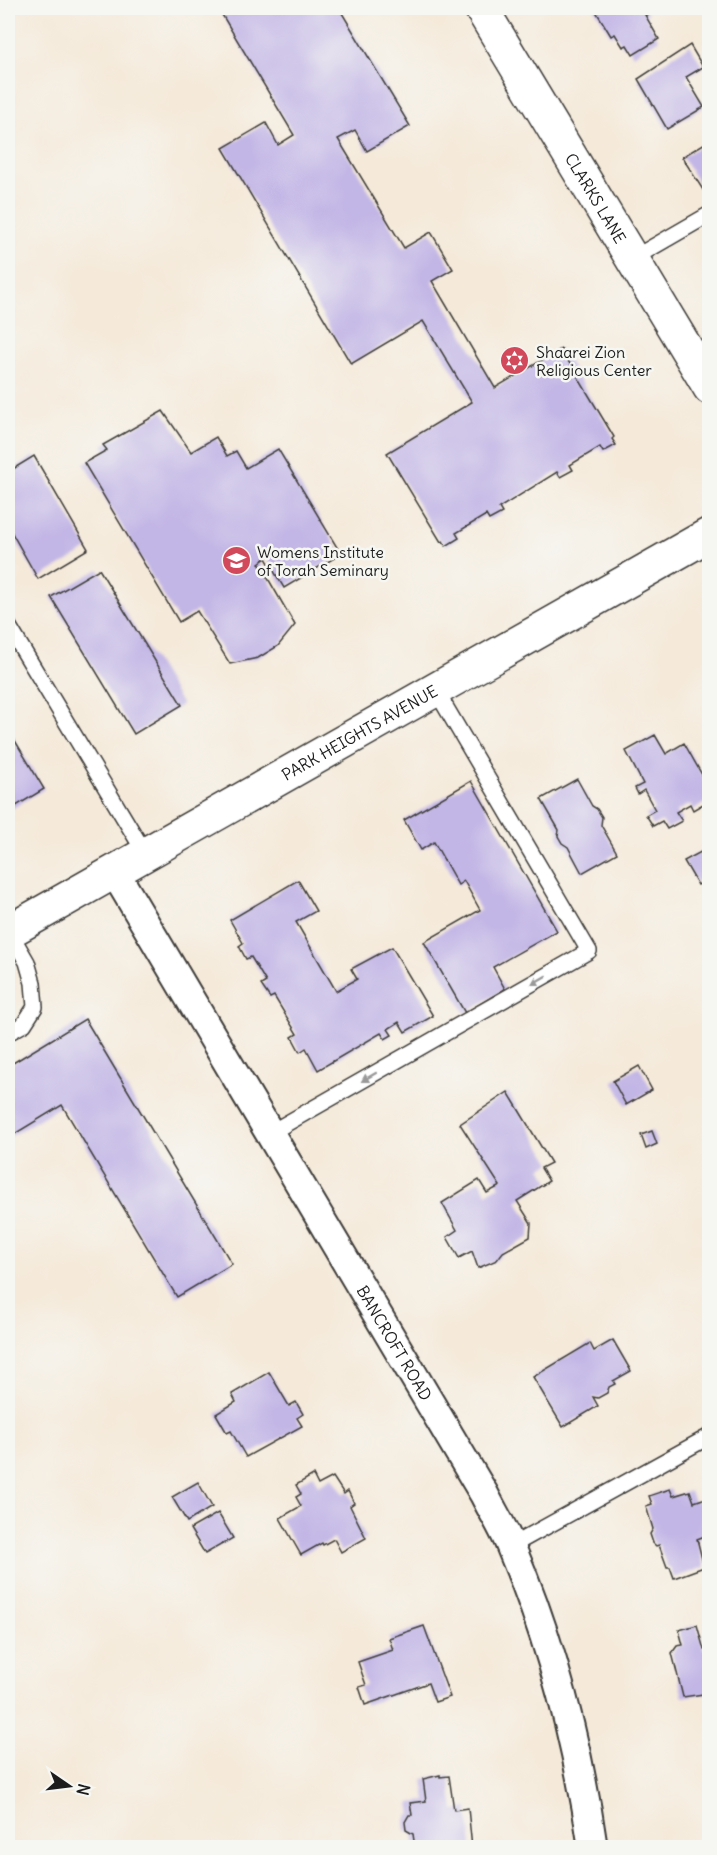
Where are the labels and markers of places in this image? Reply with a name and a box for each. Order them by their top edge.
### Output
place label: Shaarei Zion Religious Center [536,342,652,380]
synagogue icon: Shaarei Zion Religious Center [499,345,531,377]
place label: Womens Institute of Torah Seminary [257,542,389,580]
school or university icon: Womens Institute of Torah Seminary [220,545,252,577]

